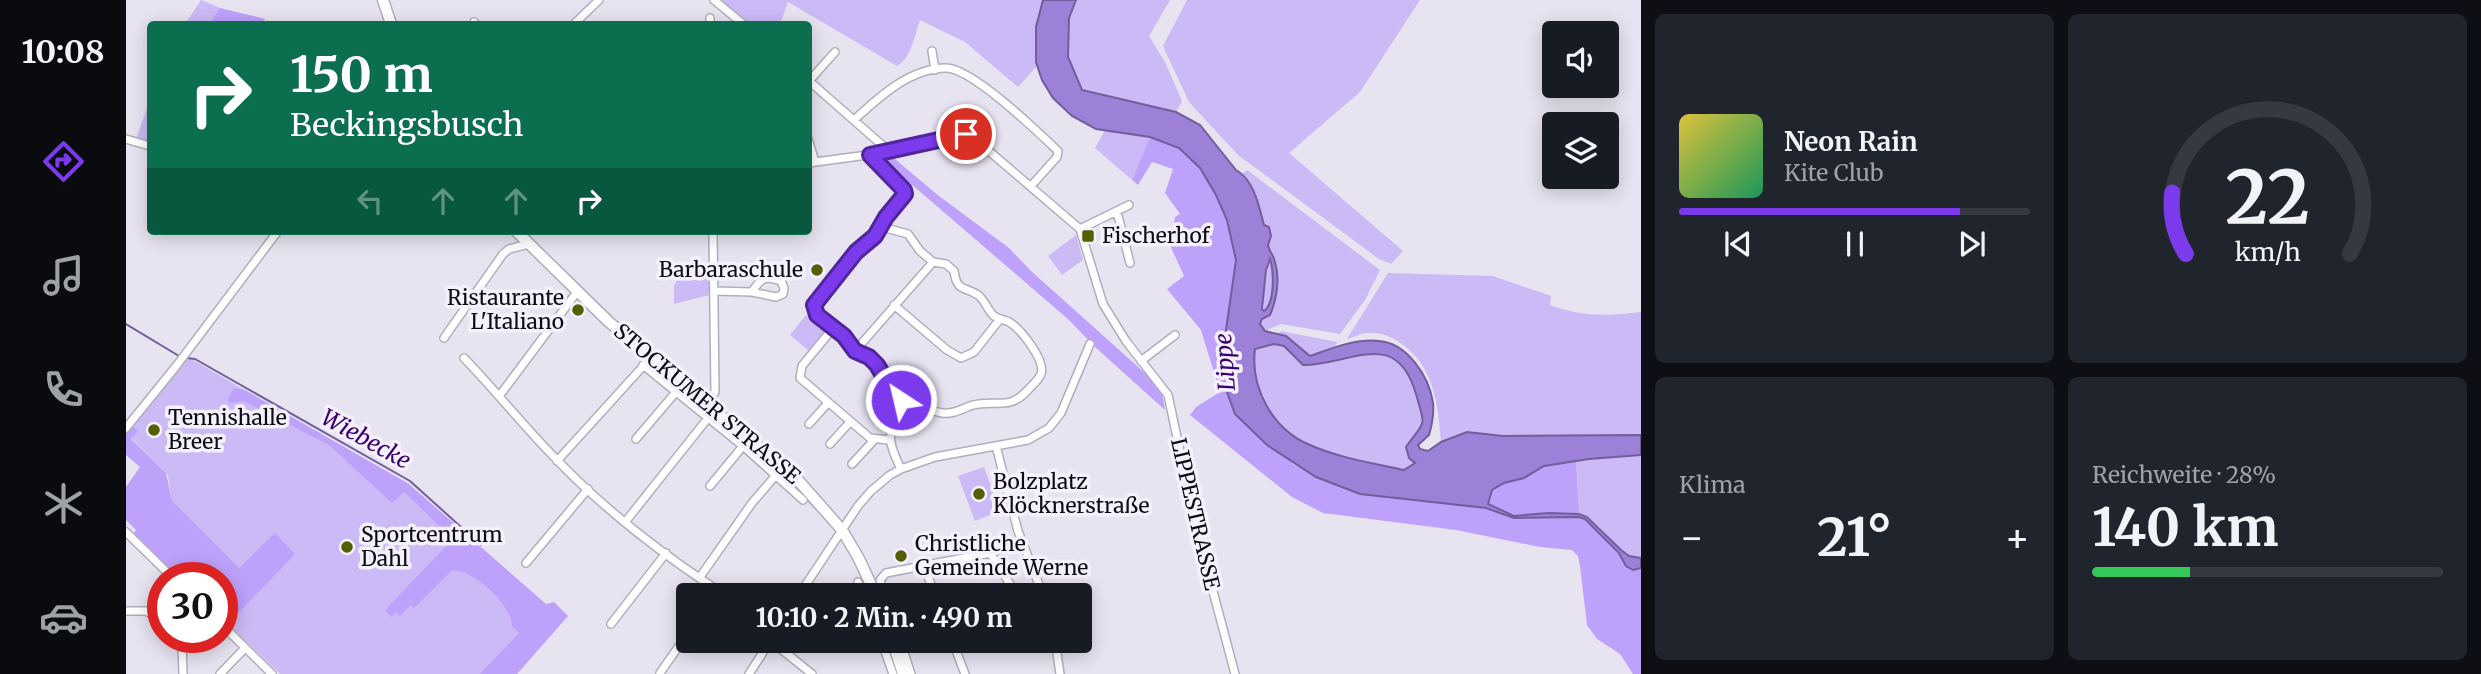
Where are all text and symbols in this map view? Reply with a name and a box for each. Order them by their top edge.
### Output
map controls [1542,21,1619,189]
button: sound [1542,21,1619,98]
text: 10:08 [21,32,105,72]
text: 150 m [290,44,433,105]
icon: right [175,49,266,140]
pin [936,104,996,164]
text: Beckingsbusch [290,105,524,145]
button: layers [1542,112,1619,189]
icon: arrive [947,115,985,153]
text: Neon Rain [1784,125,1918,158]
icon: directions [39,137,88,186]
text: 22 [2225,153,2310,245]
text: Kite Club [1784,158,1883,187]
icon: left [351,182,389,220]
icon: ahead [424,182,462,220]
icon: ahead [497,182,535,220]
icon: right [570,182,608,220]
place label: Fischerhof [1102,222,1211,249]
icon: previous [1719,225,1757,263]
icon: pause [1836,225,1874,263]
icon: next [1953,225,1991,263]
marker: Fischerhof [1080,228,1096,244]
text: km/h [2234,236,2301,268]
icon: music [39,251,88,300]
place label: Barbaraschule [659,256,803,283]
marker: Barbaraschule [809,262,825,278]
place label: Ristaurante L'Italiano [447,284,564,335]
marker: Ristaurante L'Italiano [570,302,586,318]
street label: STOCKUMER STRASSE [608,318,807,490]
water label: Lippe [1208,332,1241,392]
position arrow [864,363,938,437]
icon: phone [39,365,88,414]
water label: Wiebecke [316,402,416,475]
place label: Tennishalle Breer [168,404,287,455]
marker: Tennishalle Breer [146,422,162,438]
street label: LIPPESTRASSE [1165,435,1226,593]
text: Reichweite · 28% [2092,460,2276,489]
place label: Bolzplatz Klöcknerstraße [993,468,1150,519]
text: Klima [1679,470,1746,499]
icon: climate [39,479,88,528]
marker: Bolzplatz Klöcknerstraße [971,486,987,502]
text: 140 km [2092,495,2279,560]
text: 21° [1817,505,1892,570]
text: − [1679,514,1704,561]
text: + [2005,514,2030,561]
place label: Sportcentrum Dahl [361,521,503,572]
place label: Christliche Gemeinde Werne [915,530,1088,581]
marker: Sportcentrum Dahl [339,539,355,555]
marker: Christliche Gemeinde Werne [893,548,909,564]
speed limit sign: 30 [147,562,238,653]
icon: car [39,593,88,642]
text: 10:10 · 2 Min. · 490 m [756,601,1012,634]

